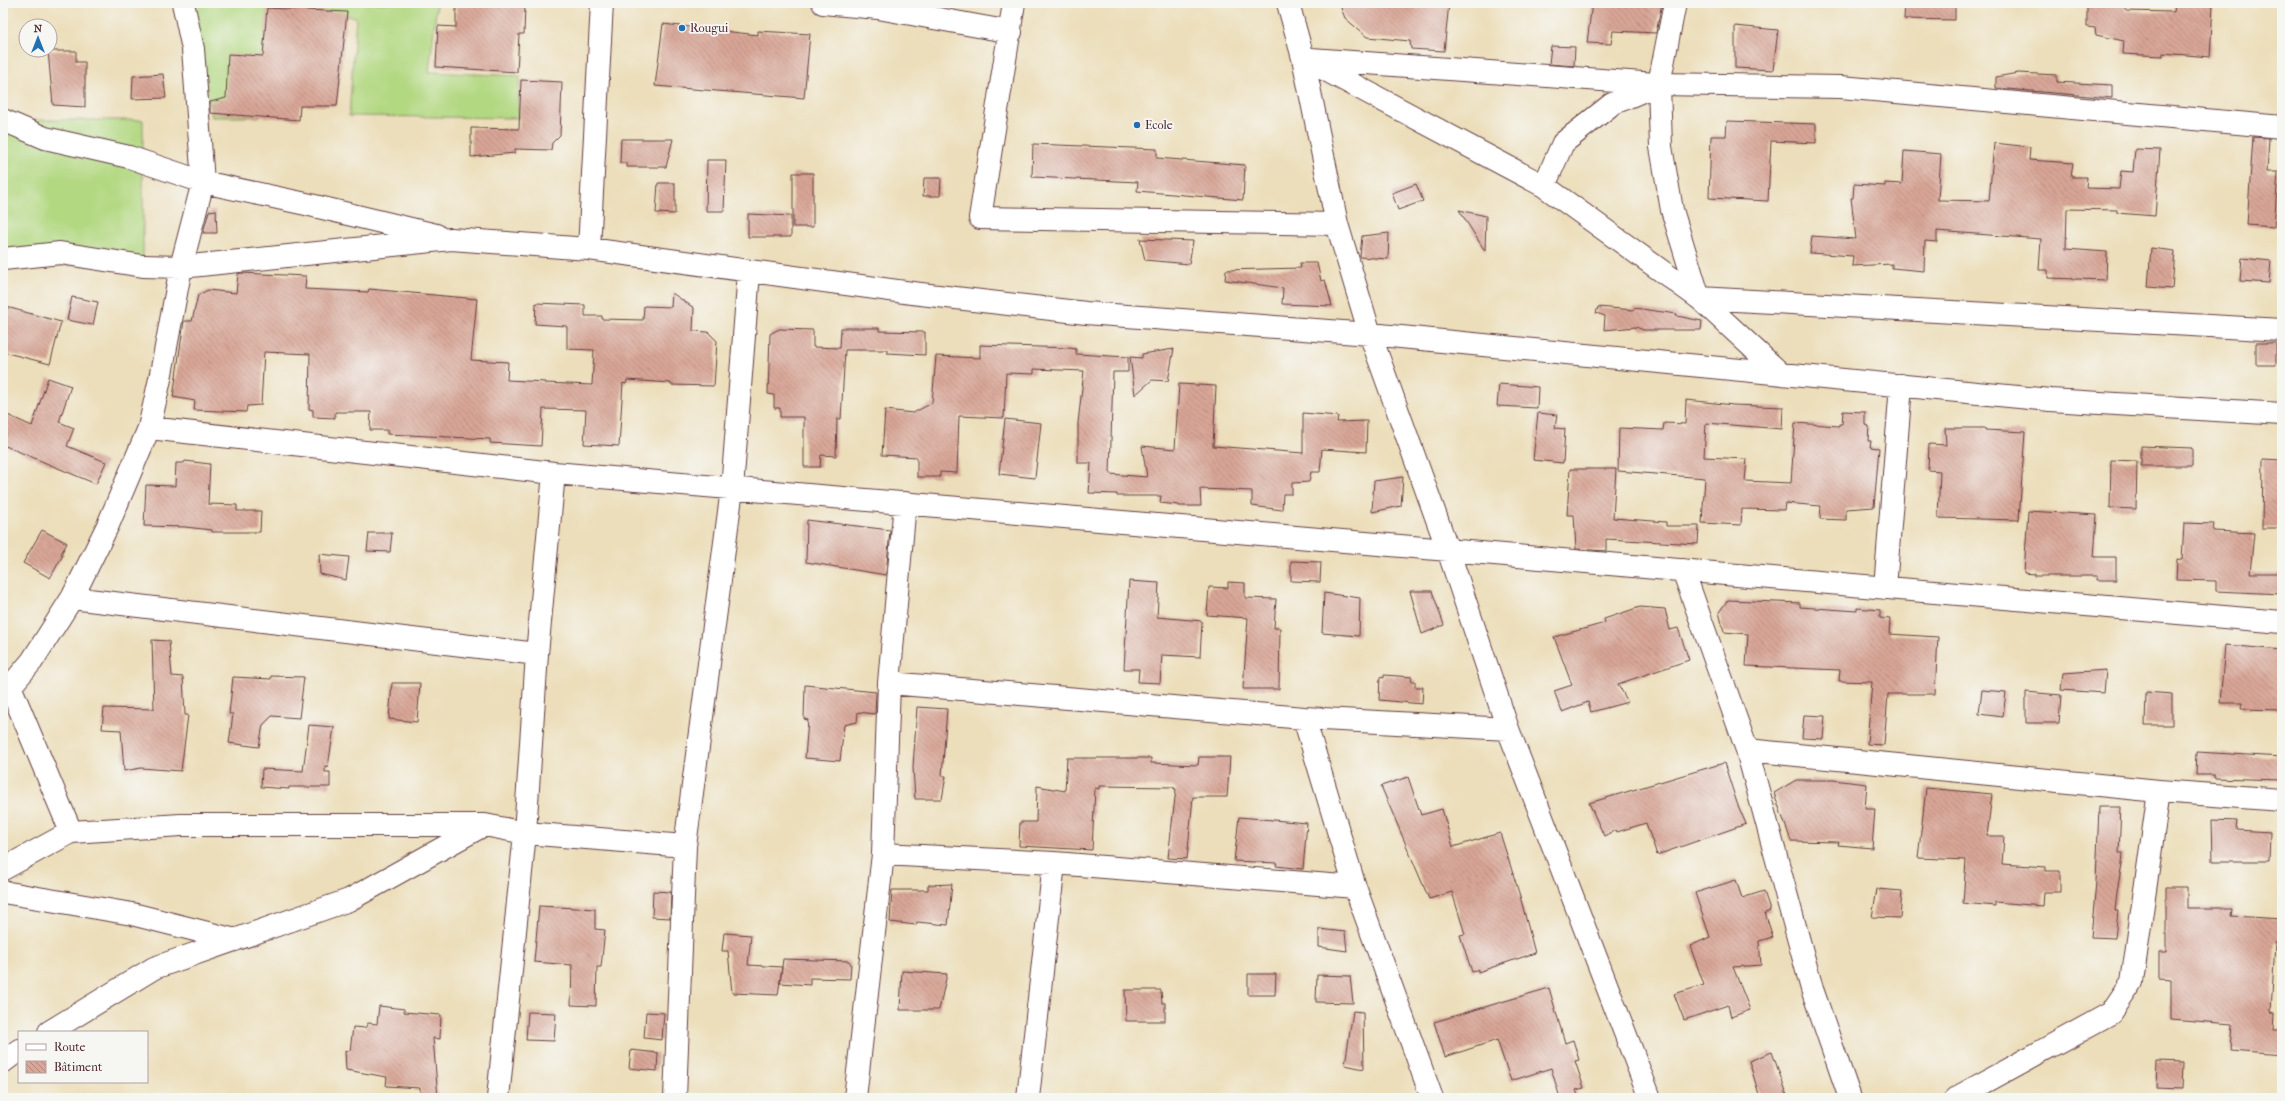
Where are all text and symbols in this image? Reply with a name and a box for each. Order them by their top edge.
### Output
north arrow [18,18,58,58]
place label: Rougui [690,21,729,35]
text: N [34,22,43,35]
marker: Rougui [677,23,687,33]
place label: Ecole [1145,118,1173,132]
marker: Ecole [1132,120,1142,130]
legend [18,1031,148,1083]
text: Route [54,1040,86,1054]
text: Bâtiment [54,1060,103,1074]

